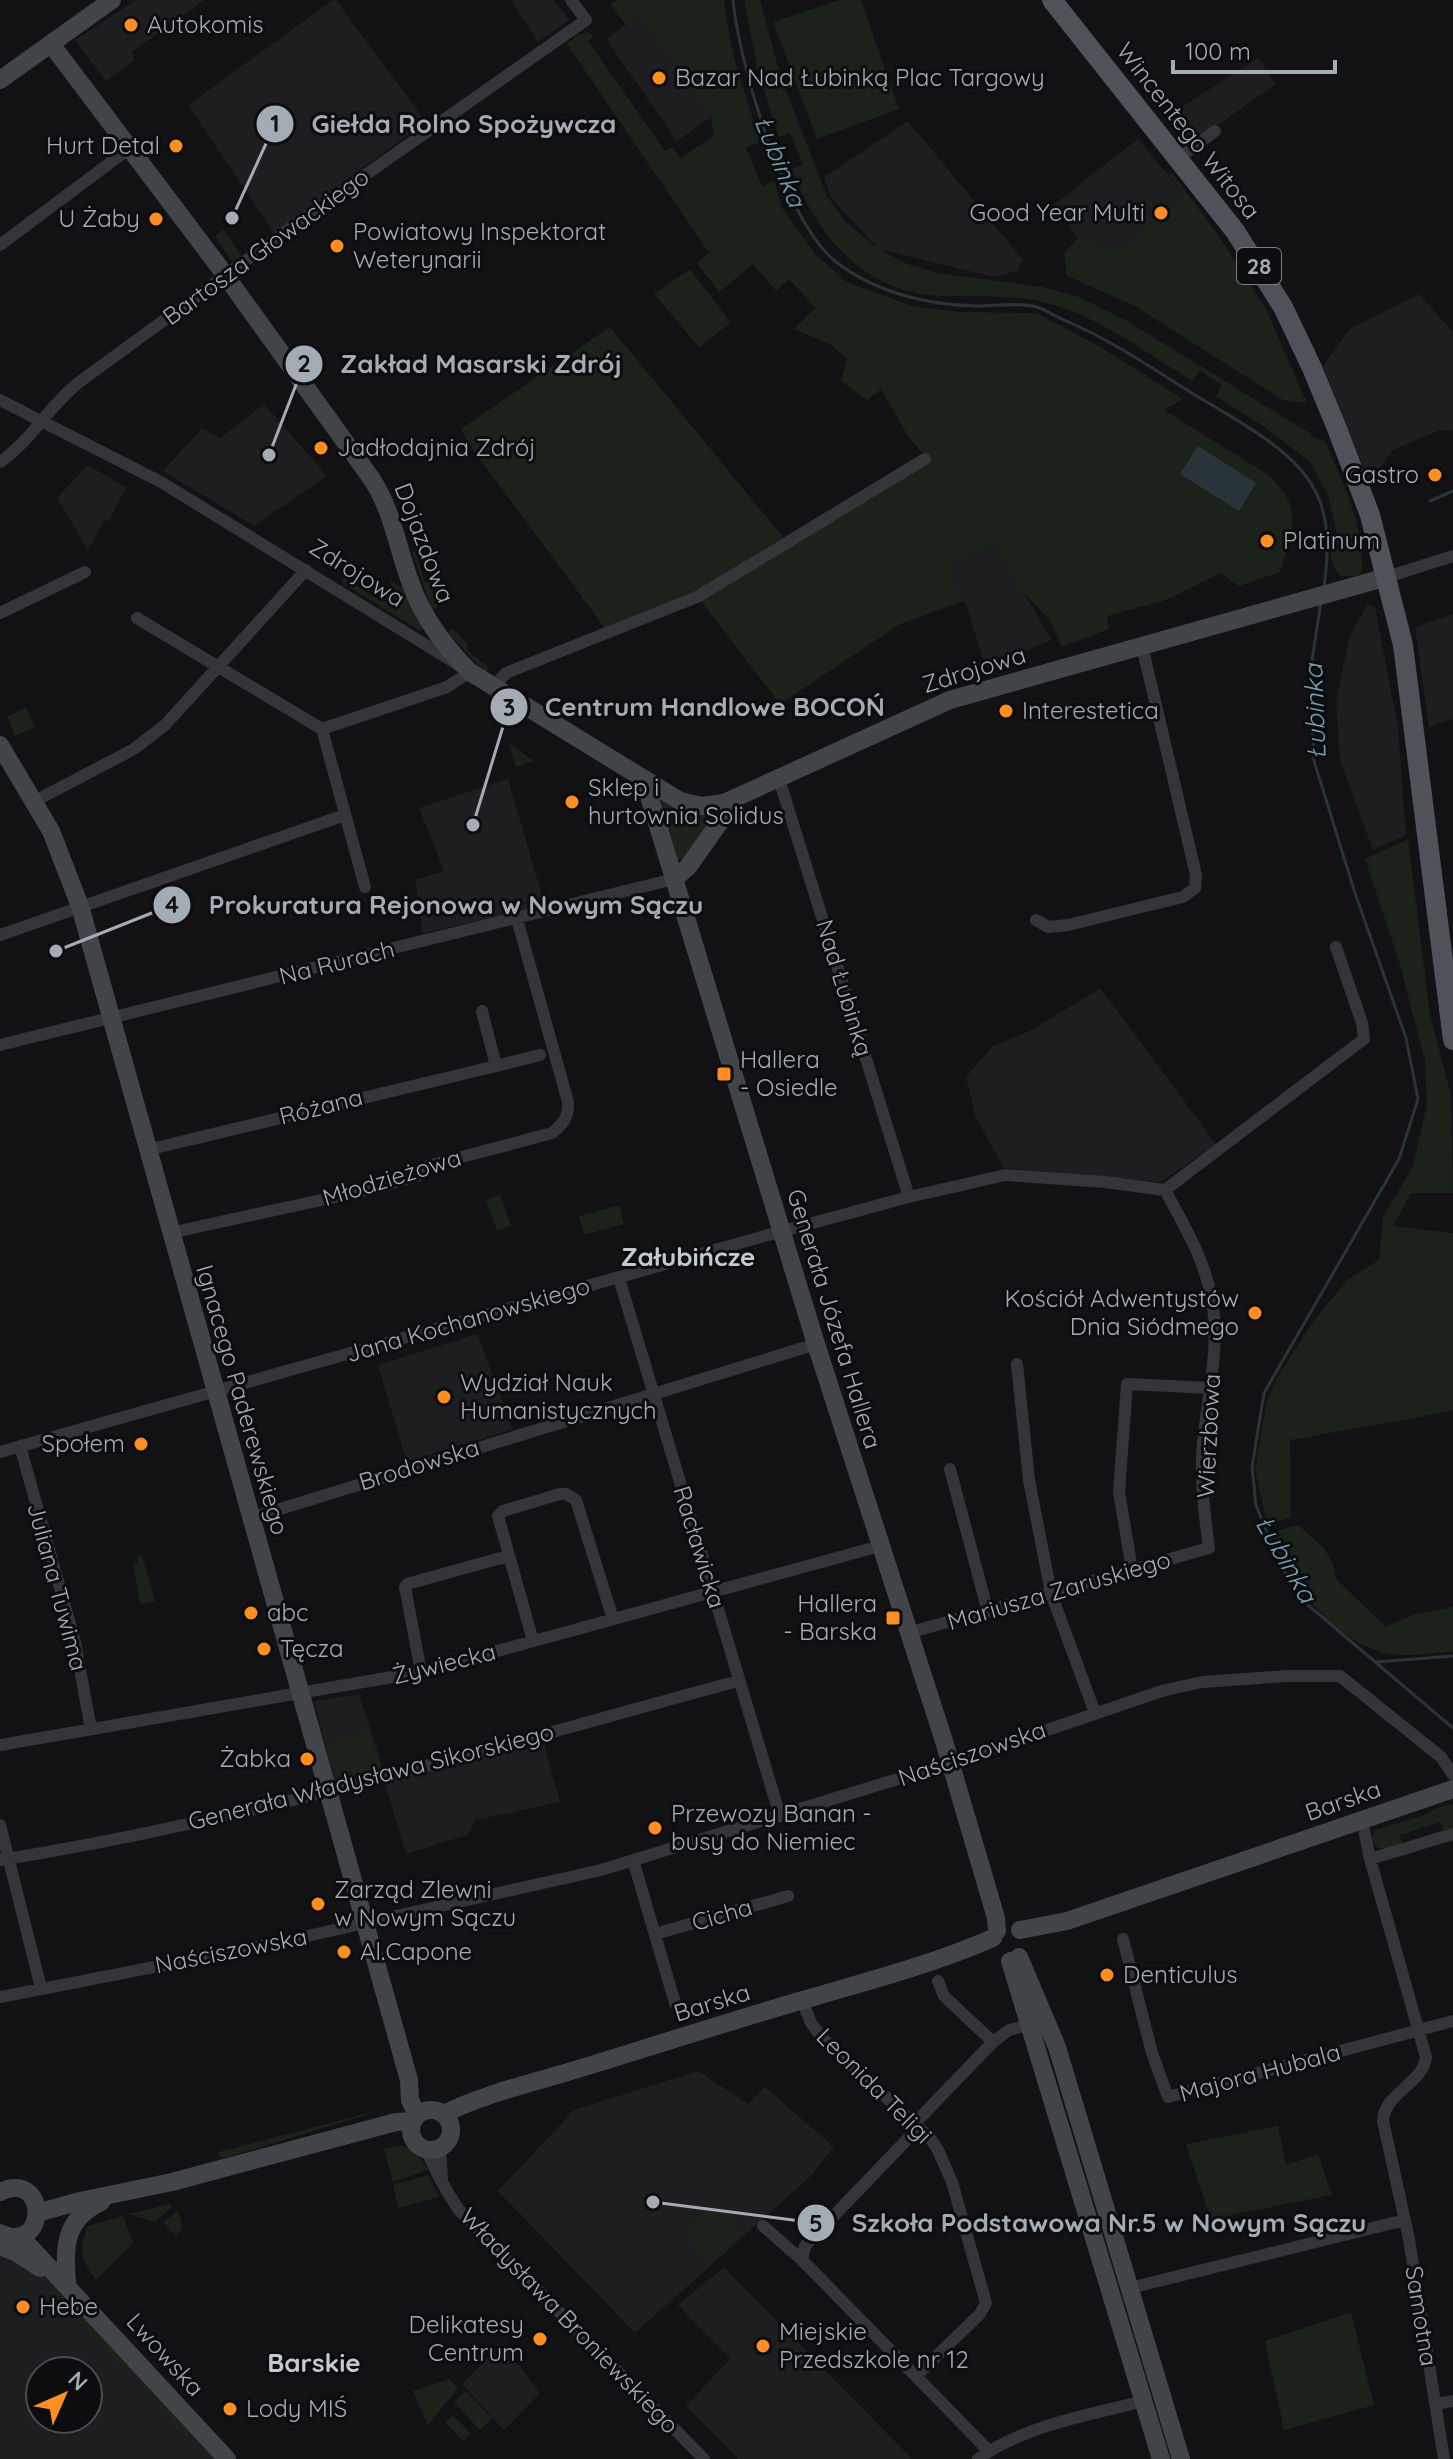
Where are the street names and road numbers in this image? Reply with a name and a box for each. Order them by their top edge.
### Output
street label: Wincentego Witosa [1111,36,1267,225]
street label: Bartosza Głowackiego [156,161,375,331]
road number: 28 [1237,248,1281,284]
street label: Dojazdowa [388,478,462,607]
street label: Zdrojowa [304,531,411,613]
street label: Zdrojowa [918,639,1029,699]
street label: Nad Łubinką [810,916,880,1060]
street label: Na Rurach [276,933,397,991]
street label: Różana [276,1081,366,1131]
street label: Młodzieżowa [319,1142,465,1212]
street label: Generała Józefa Hallera [781,1185,889,1452]
street label: Ignacego Paderewskiego [190,1261,296,1538]
street label: Jana Kochanowskiego [342,1270,593,1368]
street label: Wierzbowa [1190,1373,1226,1499]
street label: Brodowska [355,1432,483,1497]
street label: Racławicka [667,1482,733,1611]
street label: Juliana Tuwima [21,1500,95,1674]
street label: Mariusza Zaruskiego [944,1544,1174,1636]
street label: Żywiecka [389,1636,499,1690]
street label: Naściszowska [894,1714,1050,1792]
street label: Generała Władysława Sikorskiego [185,1716,557,1836]
street label: Barska [1301,1773,1384,1827]
street label: Cicha [688,1891,755,1937]
street label: Naściszowska [152,1921,309,1979]
street label: Barska [670,1976,753,2028]
street label: Leonida Teligi [811,2021,939,2149]
street label: Majora Hubala [1176,2036,1344,2108]
street label: Władysława Broniewskiego [454,2201,686,2440]
street label: Samotna [1399,2264,1445,2368]
street label: Lwowska [121,2307,211,2402]

